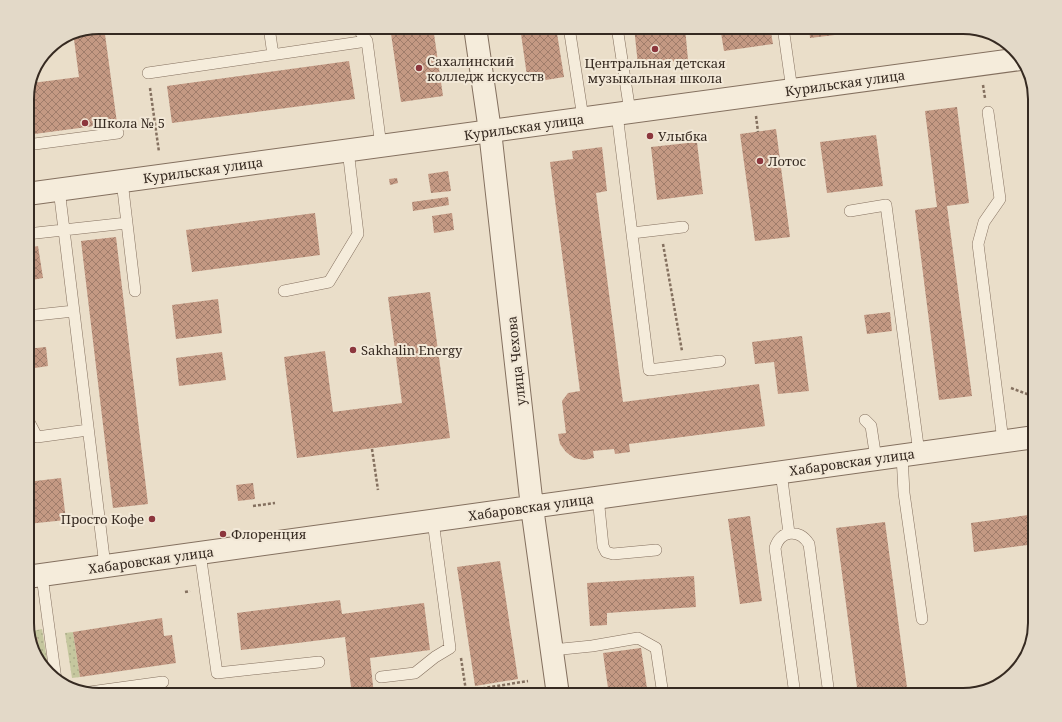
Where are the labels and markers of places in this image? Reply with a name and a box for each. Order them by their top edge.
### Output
marker: Центральная детская музыкальная школа [650,44,660,54]
place label: Сахалинский колледж искусств [427,52,544,85]
place label: Центральная детская музыкальная школа [584,54,726,87]
marker: Сахалинский колледж искусств [414,63,424,73]
place label: Школа № 5 [93,114,165,132]
marker: Школа № 5 [80,118,90,128]
place label: Улыбка [658,127,708,145]
marker: Улыбка [645,131,655,141]
place label: Лотос [768,152,806,170]
marker: Лотос [755,156,765,166]
place label: Sakhalin Energy [361,341,463,359]
marker: Sakhalin Energy [348,345,358,355]
place label: Просто Кофе [61,510,144,528]
marker: Просто Кофе [147,514,157,524]
place label: Флоренция [231,525,306,543]
marker: Флоренция [218,529,228,539]

